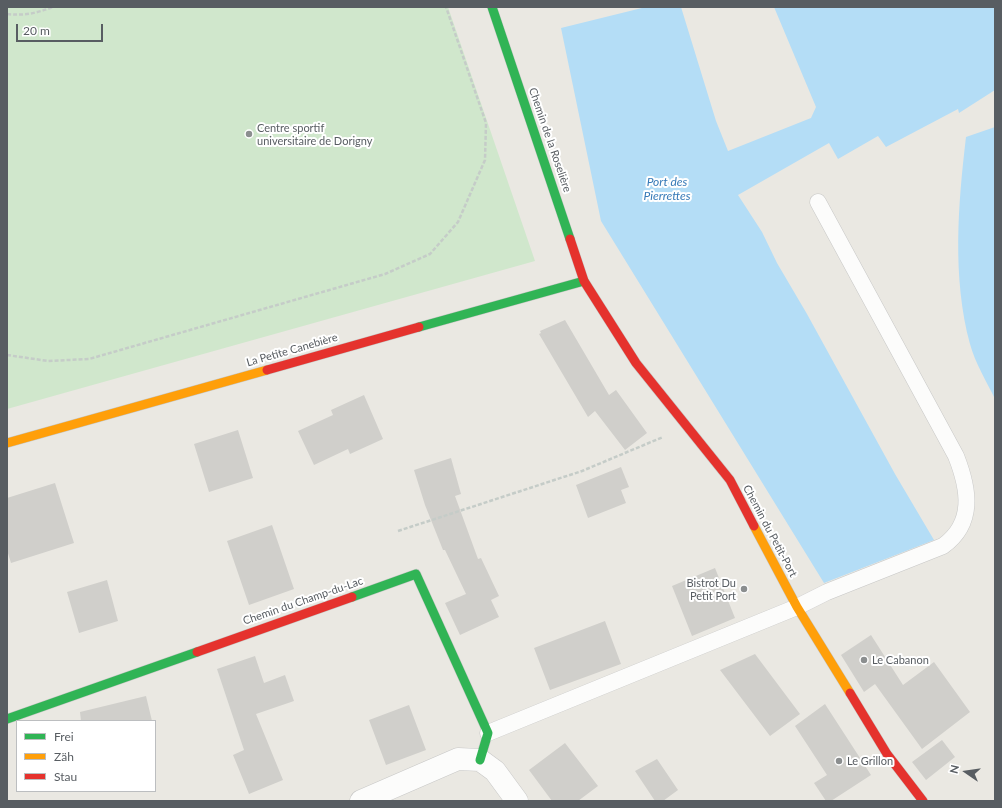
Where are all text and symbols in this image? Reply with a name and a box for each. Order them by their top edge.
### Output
scale bar [18,16,105,42]
text: 20 m [23,23,50,38]
street label: Chemin de la Roselière [526,86,574,194]
place label: Centre sportif universitaire de Dorigny [257,121,372,147]
marker: Centre sportif universitaire de Dorigny [244,129,254,139]
water label: Port des Pierrettes [643,175,691,203]
street label: La Petite Canebière [245,331,339,369]
street label: Chemin du Petit-Port [740,483,800,579]
street label: Chemin du Champ-du-Lac [241,574,365,628]
place label: Bistrot Du Petit Port [687,576,736,602]
marker: Bistrot Du Petit Port [739,584,749,594]
place label: Le Cabanon [872,653,929,667]
marker: Le Cabanon [859,655,869,665]
legend [16,720,156,792]
text: Frei [54,729,74,744]
text: Zäh [54,749,74,764]
north arrow [946,752,986,792]
place label: Le Grillon [847,754,893,768]
marker: Le Grillon [834,756,844,766]
text: N [947,764,961,775]
text: Stau [54,769,77,784]

